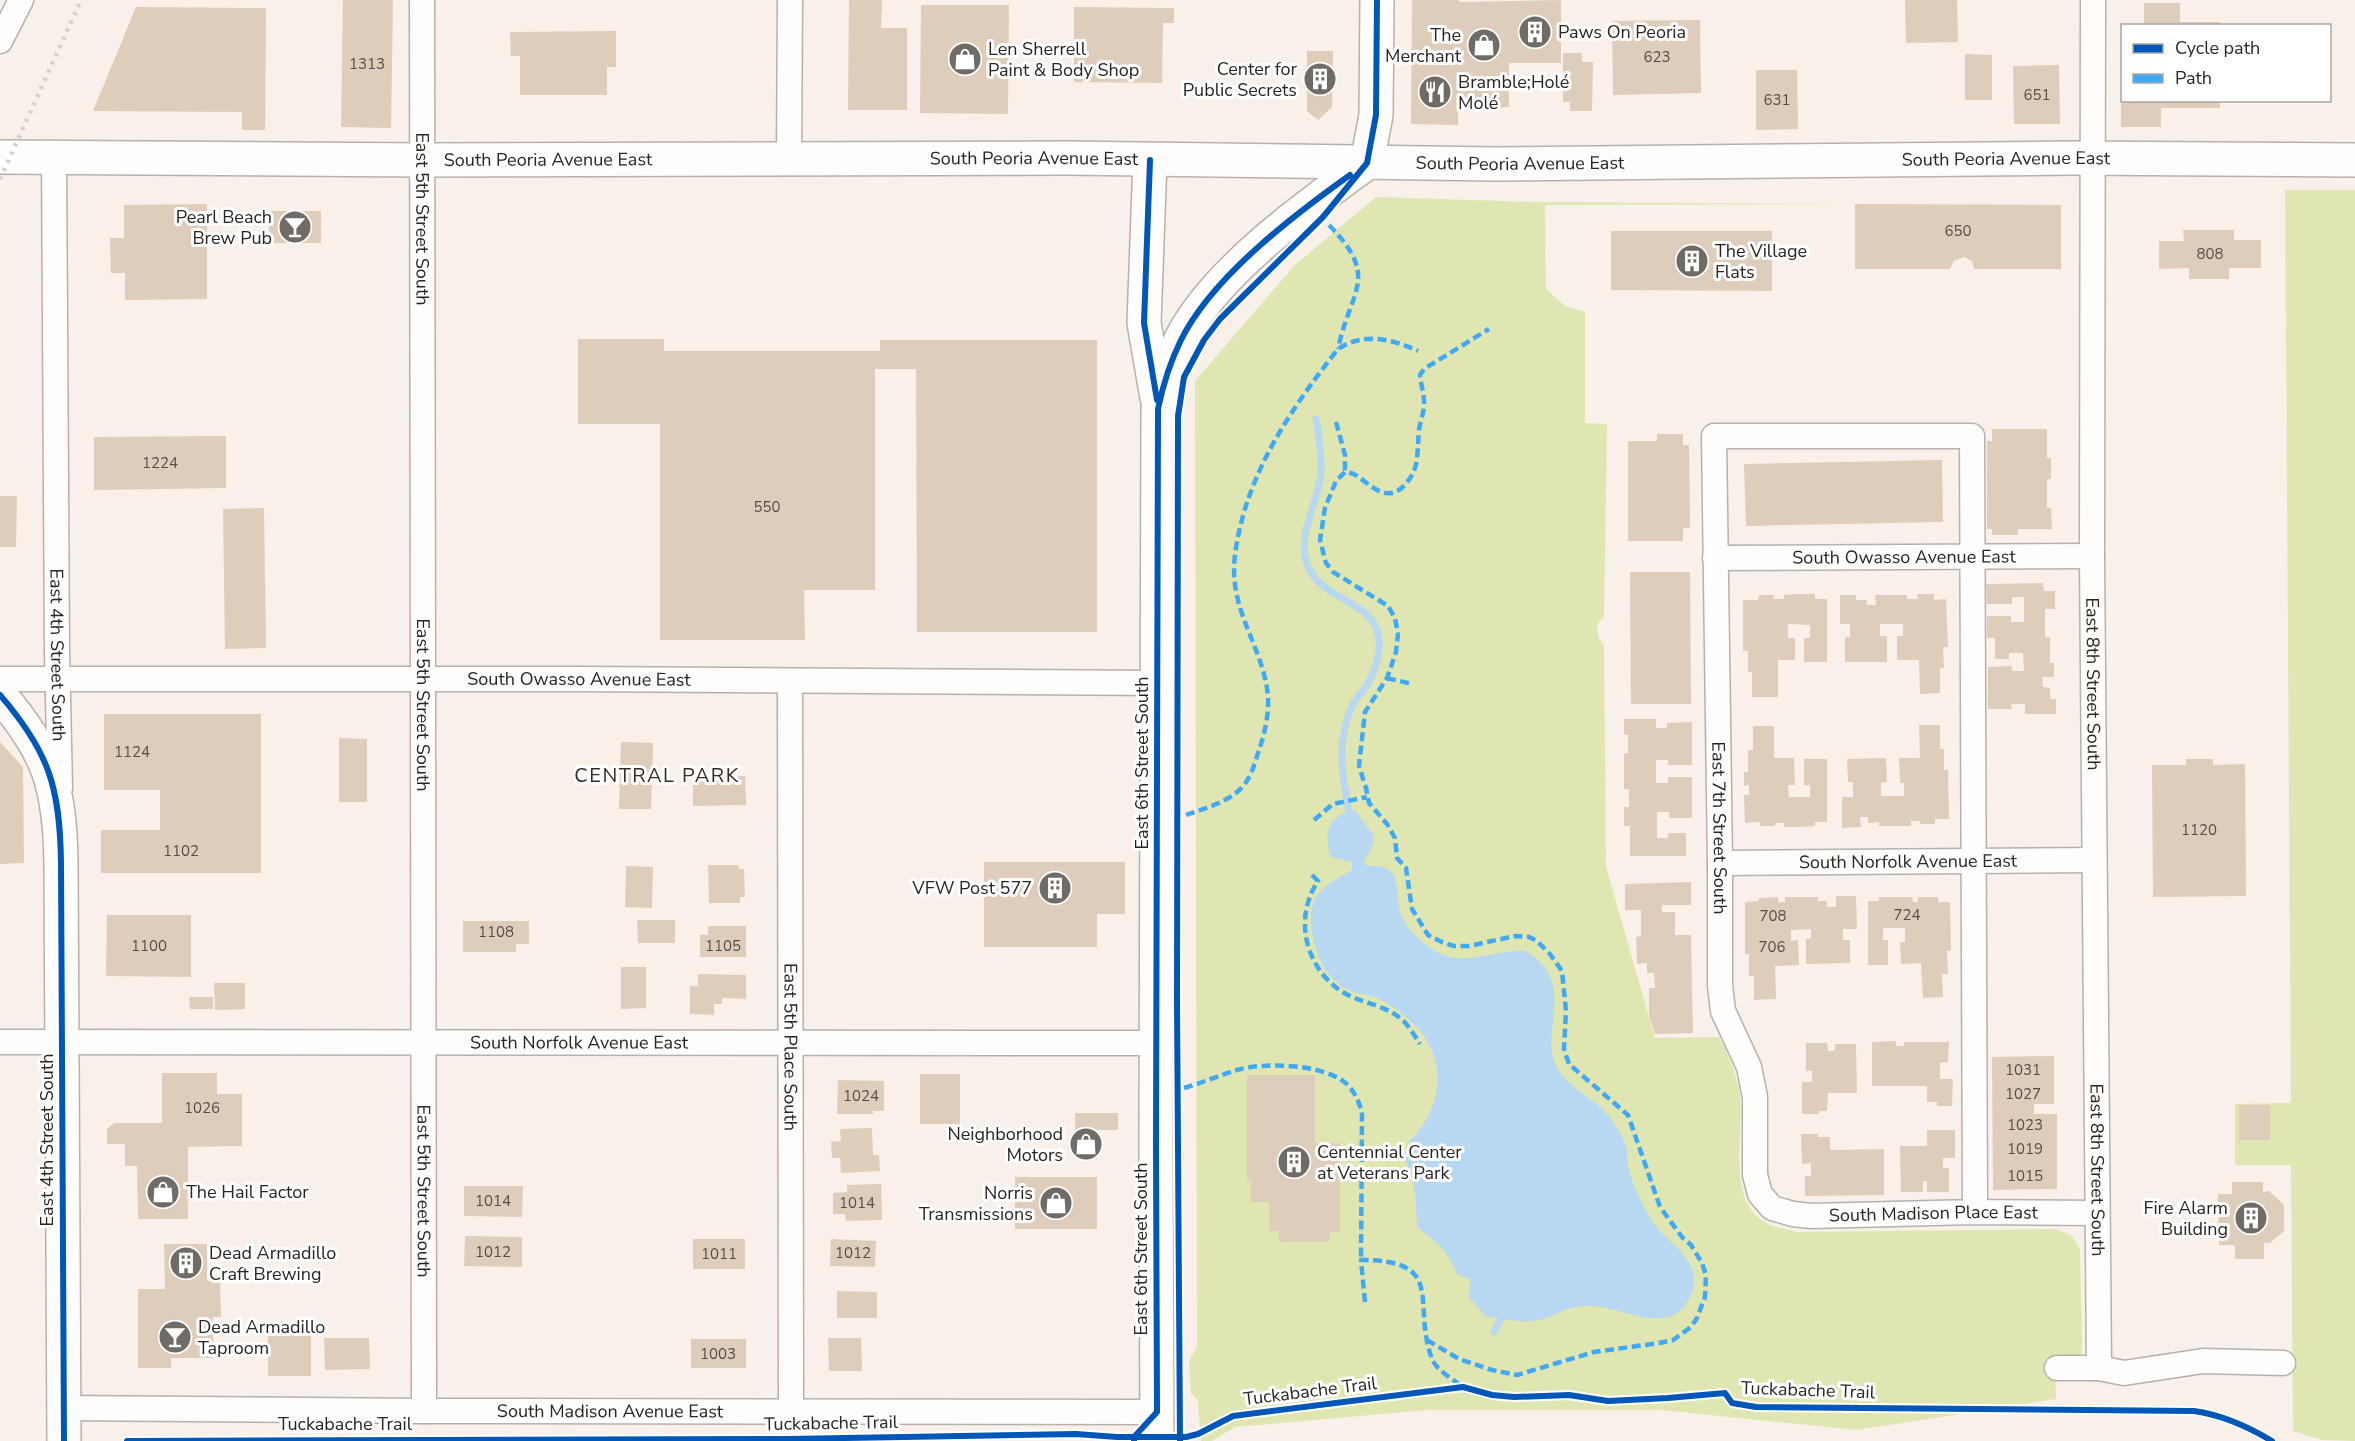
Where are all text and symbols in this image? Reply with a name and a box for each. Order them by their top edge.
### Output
building icon: Paws On Peoria [1517,14,1553,50]
place label: Paws On Peoria [1558,20,1686,44]
place label: The Merchant [1385,23,1462,68]
legend [2121,24,2331,102]
shop icon: The Merchant [1466,27,1502,63]
text: Cycle path [2175,36,2260,60]
place label: Len Sherrell Paint & Body Shop [988,37,1139,82]
shop icon: Len Sherrell Paint & Body Shop [947,41,983,77]
house number: 623 [1643,47,1671,67]
house number: 1313 [349,54,385,74]
place label: Center for Public Secrets [1183,57,1298,102]
building icon: Center for Public Secrets [1302,61,1338,97]
text: Path [2175,66,2212,90]
place label: Bramble;Holé Molé [1458,70,1569,115]
restaurant icon: Bramble;Holé Molé [1417,74,1453,110]
house number: 651 [2023,85,2051,105]
house number: 631 [1763,90,1791,110]
street label: East 5th Street South [410,132,434,306]
street label: South Peoria Avenue East [930,146,1139,171]
street label: South Peoria Avenue East [1902,146,2111,172]
street label: South Peoria Avenue East [444,147,653,172]
street label: South Peoria Avenue East [1416,151,1625,176]
place label: Pearl Beach Brew Pub [176,205,272,250]
bar icon: Pearl Beach Brew Pub [277,209,313,245]
house number: 650 [1944,221,1972,241]
place label: The Village Flats [1715,239,1807,284]
building icon: The Village Flats [1674,243,1710,279]
house number: 808 [2196,244,2224,264]
house number: 1224 [142,453,178,473]
house number: 550 [753,497,781,517]
street label: South Owasso Avenue East [1792,544,2016,570]
street label: East 4th Street South [44,568,71,742]
street label: East 8th Street South [2080,597,2106,771]
street label: East 5th Street South [411,618,435,792]
street label: South Owasso Avenue East [467,667,691,692]
street label: East 6th Street South [1130,677,1154,849]
street label: East 7th Street South [1706,741,1732,914]
house number: 1124 [114,742,150,762]
district label: CENTRAL PARK [574,762,740,789]
house number: 1120 [2181,820,2217,840]
house number: 1102 [163,841,199,861]
street label: South Norfolk Avenue East [1799,849,2018,874]
building icon: VFW Post 577 [1037,870,1073,906]
place label: VFW Post 577 [911,876,1032,900]
house number: 724 [1893,905,1921,925]
house number: 708 [1759,906,1787,926]
house number: 1108 [478,922,514,942]
house number: 1100 [131,936,167,956]
house number: 1105 [705,936,741,956]
house number: 706 [1758,937,1786,957]
street label: East 5th Place South [778,963,803,1131]
street label: South Norfolk Avenue East [470,1030,689,1055]
street label: East 4th Street South [35,1054,59,1226]
house number: 1031 [2005,1060,2041,1080]
street label: East 8th Street South [2085,1083,2110,1257]
house number: 1027 [2005,1084,2041,1104]
house number: 1024 [843,1086,879,1106]
house number: 1026 [184,1098,220,1118]
street label: East 5th Street South [412,1104,436,1278]
house number: 1023 [2007,1115,2043,1135]
place label: Neighborhood Motors [947,1122,1063,1167]
shop icon: Neighborhood Motors [1068,1126,1104,1162]
house number: 1019 [2007,1139,2043,1159]
place label: Centennial Center at Veterans Park [1317,1140,1462,1185]
building icon: Centennial Center at Veterans Park [1276,1144,1312,1180]
street label: East 6th Street South [1129,1163,1153,1335]
house number: 1015 [2007,1166,2043,1186]
shop icon: The Hail Factor [145,1174,181,1210]
place label: The Hail Factor [186,1180,309,1204]
place label: Norris Transmissions [919,1181,1033,1226]
shop icon: Norris Transmissions [1038,1185,1074,1221]
house number: 1014 [475,1191,511,1211]
house number: 1014 [839,1193,875,1213]
place label: Fire Alarm Building [2144,1196,2228,1241]
street label: South Madison Place East [1829,1200,2039,1228]
building icon: Fire Alarm Building [2233,1200,2269,1236]
place label: Dead Armadillo Craft Brewing [209,1241,336,1286]
house number: 1012 [475,1242,511,1262]
house number: 1012 [835,1243,871,1263]
house number: 1011 [701,1244,737,1264]
building icon: Dead Armadillo Craft Brewing [168,1245,204,1281]
place label: Dead Armadillo Taproom [198,1315,325,1360]
bar icon: Dead Armadillo Taproom [157,1319,193,1355]
house number: 1003 [700,1344,736,1364]
street label: Tuckabache Trail [1242,1371,1379,1411]
street label: Tuckabache Trail [1741,1376,1876,1404]
street label: South Madison Avenue East [497,1399,724,1423]
street label: Tuckabache Trail [764,1410,899,1436]
street label: Tuckabache Trail [278,1412,413,1436]

